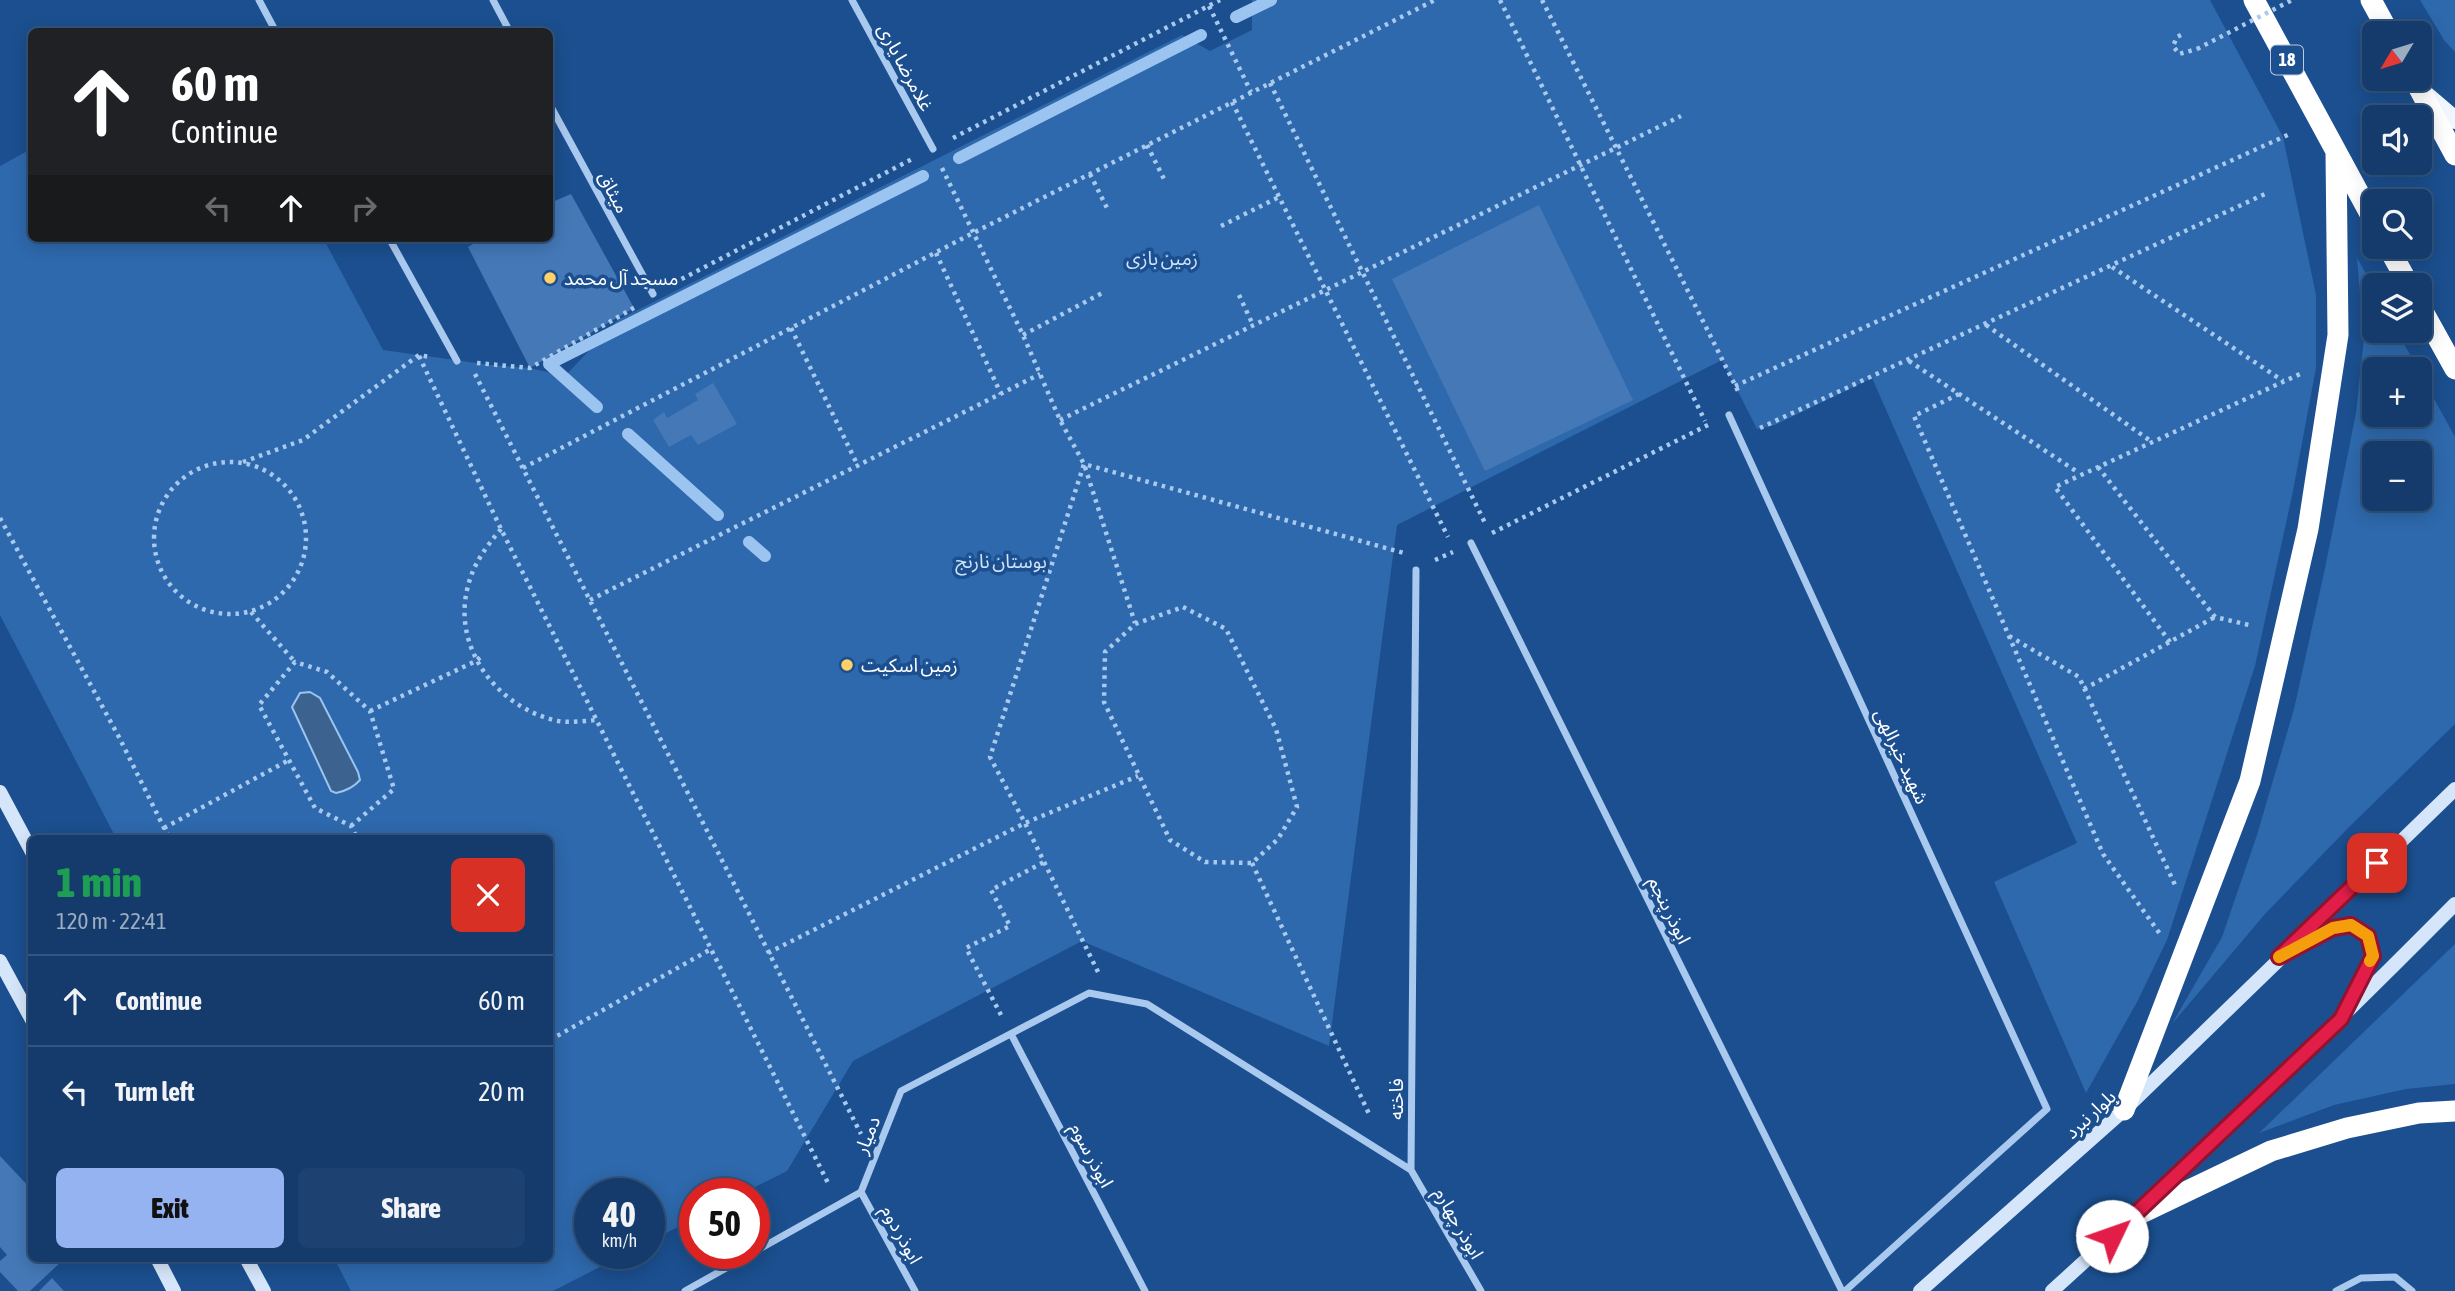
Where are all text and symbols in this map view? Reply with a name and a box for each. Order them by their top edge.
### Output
street label: غلامرضا یاری [873,20,938,115]
north arrow [2362,21,2432,91]
map controls [2362,21,2432,511]
road number: 18 [2271,46,2303,74]
text: 60 m [171,55,259,111]
icon: ahead [56,56,147,147]
button: sound [2362,105,2432,175]
text: Continue [171,113,278,150]
street label: میثاق [594,167,634,217]
icon: left [199,189,237,227]
icon: ahead [272,189,310,227]
icon: right [345,189,383,227]
button: search [2362,189,2432,259]
park label: زمین بازی [1126,247,1198,270]
place label: مسجد آل محمد [564,267,678,289]
marker: مسجد آل محمد [542,270,558,286]
button: layers [2362,273,2432,343]
button: + [2362,357,2432,427]
button: − [2362,441,2432,511]
park label: بوستان نارنج [955,550,1047,576]
place label: زمین اسکیت [861,654,958,677]
marker: زمین اسکیت [839,657,855,673]
street label: شهید خیرالهی [1869,705,1934,808]
pin [2347,833,2407,893]
icon: arrive [2358,844,2396,882]
text: 1 min [56,858,142,906]
button: close [451,858,525,932]
street label: ابوذر پنجم [1641,873,1696,949]
text: 120 m · 22:41 [56,908,167,934]
icon: ahead [56,982,94,1020]
text: Continue [115,986,202,1016]
text: 60 m [478,986,525,1016]
icon: left [56,1073,94,1111]
text: Turn left [115,1077,195,1107]
text: 20 m [478,1077,525,1107]
street label: فاخته [1385,1078,1407,1120]
street label: بلوار نبرد [2060,1085,2121,1144]
street label: دمیار [849,1113,885,1158]
street label: ابوذر سوم [1062,1119,1118,1193]
button: Exit [56,1168,284,1248]
button: Share [298,1168,525,1248]
speed limit sign: 50 [679,1178,770,1269]
street label: ابوذر چهارم [1426,1183,1488,1265]
text: 40 [603,1194,636,1234]
position arrow [2075,1199,2149,1273]
street label: ابوذر دوم [873,1201,927,1269]
text: km/h [602,1230,637,1251]

